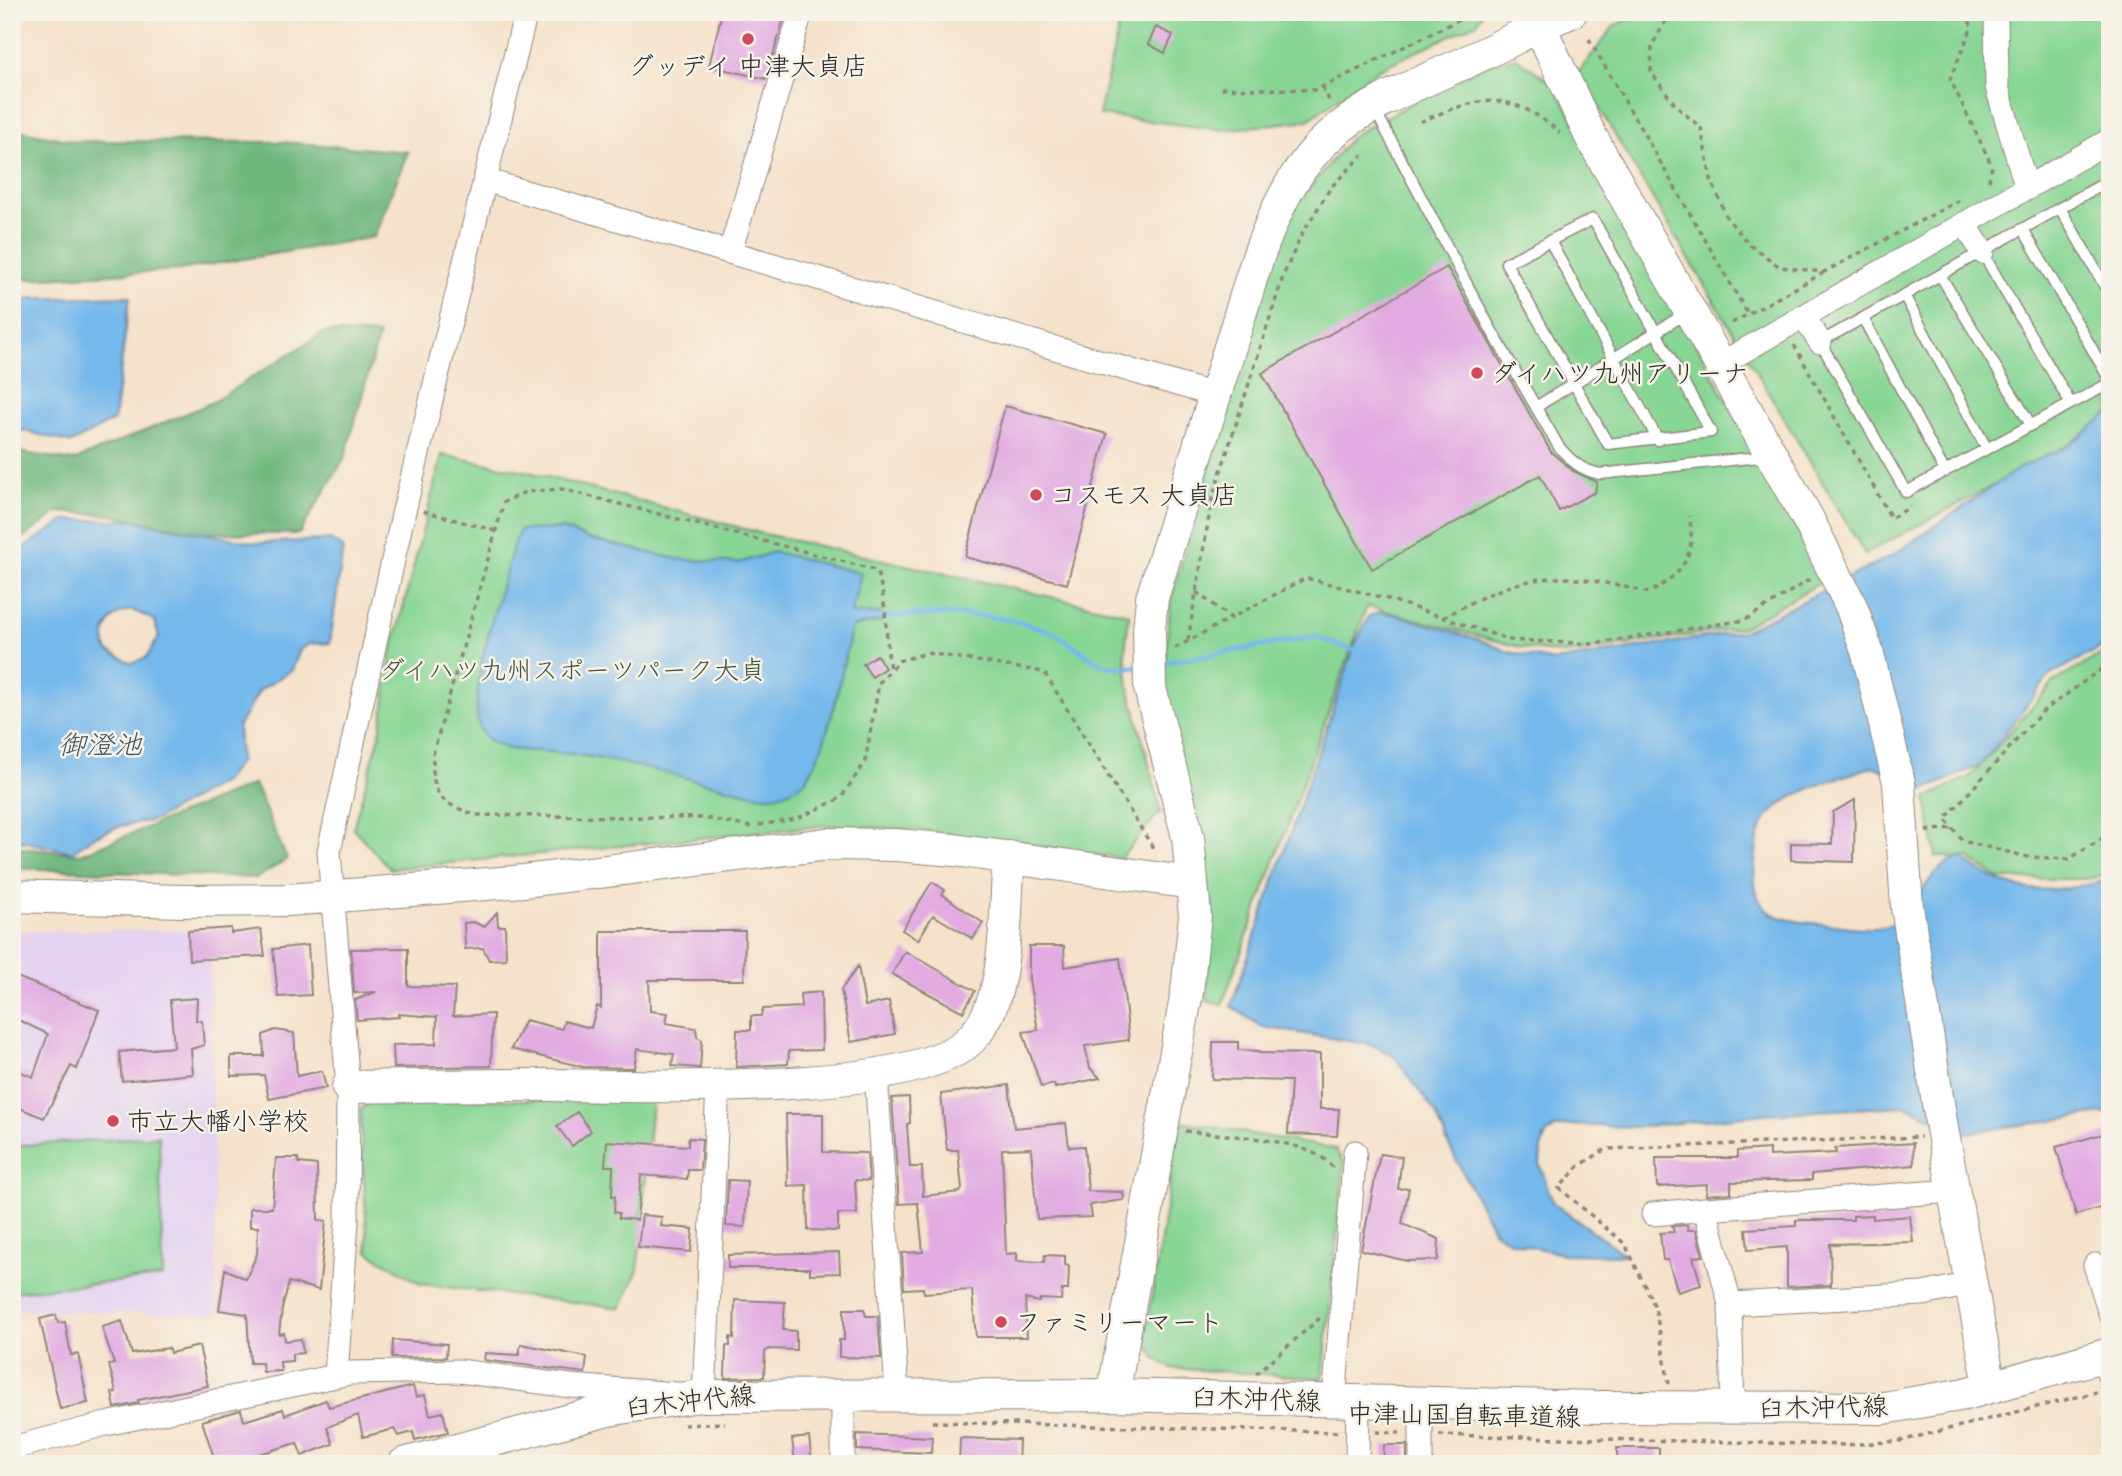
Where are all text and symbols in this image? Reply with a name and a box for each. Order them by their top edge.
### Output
marker: グッデイ 中津大貞店 [740,31,756,47]
place label: グッデイ 中津大貞店 [628,51,868,85]
place label: ダイハツ九州アリーナ [1491,358,1748,392]
marker: ダイハツ九州アリーナ [1469,365,1485,381]
place label: コスモス 大貞店 [1050,480,1237,514]
marker: コスモス 大貞店 [1028,487,1044,503]
park label: ダイハツ九州スポーツパーク大貞 [379,655,765,689]
water label: 御澄池 [58,728,143,765]
place label: 市立大幡小学校 [127,1106,309,1140]
marker: 市立大幡小学校 [105,1113,121,1129]
place label: ファミリーマート [1015,1307,1224,1341]
marker: ファミリーマート [993,1314,1009,1330]
street label: 臼木沖代線 [624,1379,757,1427]
street label: 臼木沖代線 [1190,1382,1321,1420]
street label: 臼木沖代線 [1758,1391,1888,1427]
street label: 中津山国自転車道線 [1347,1398,1581,1436]

